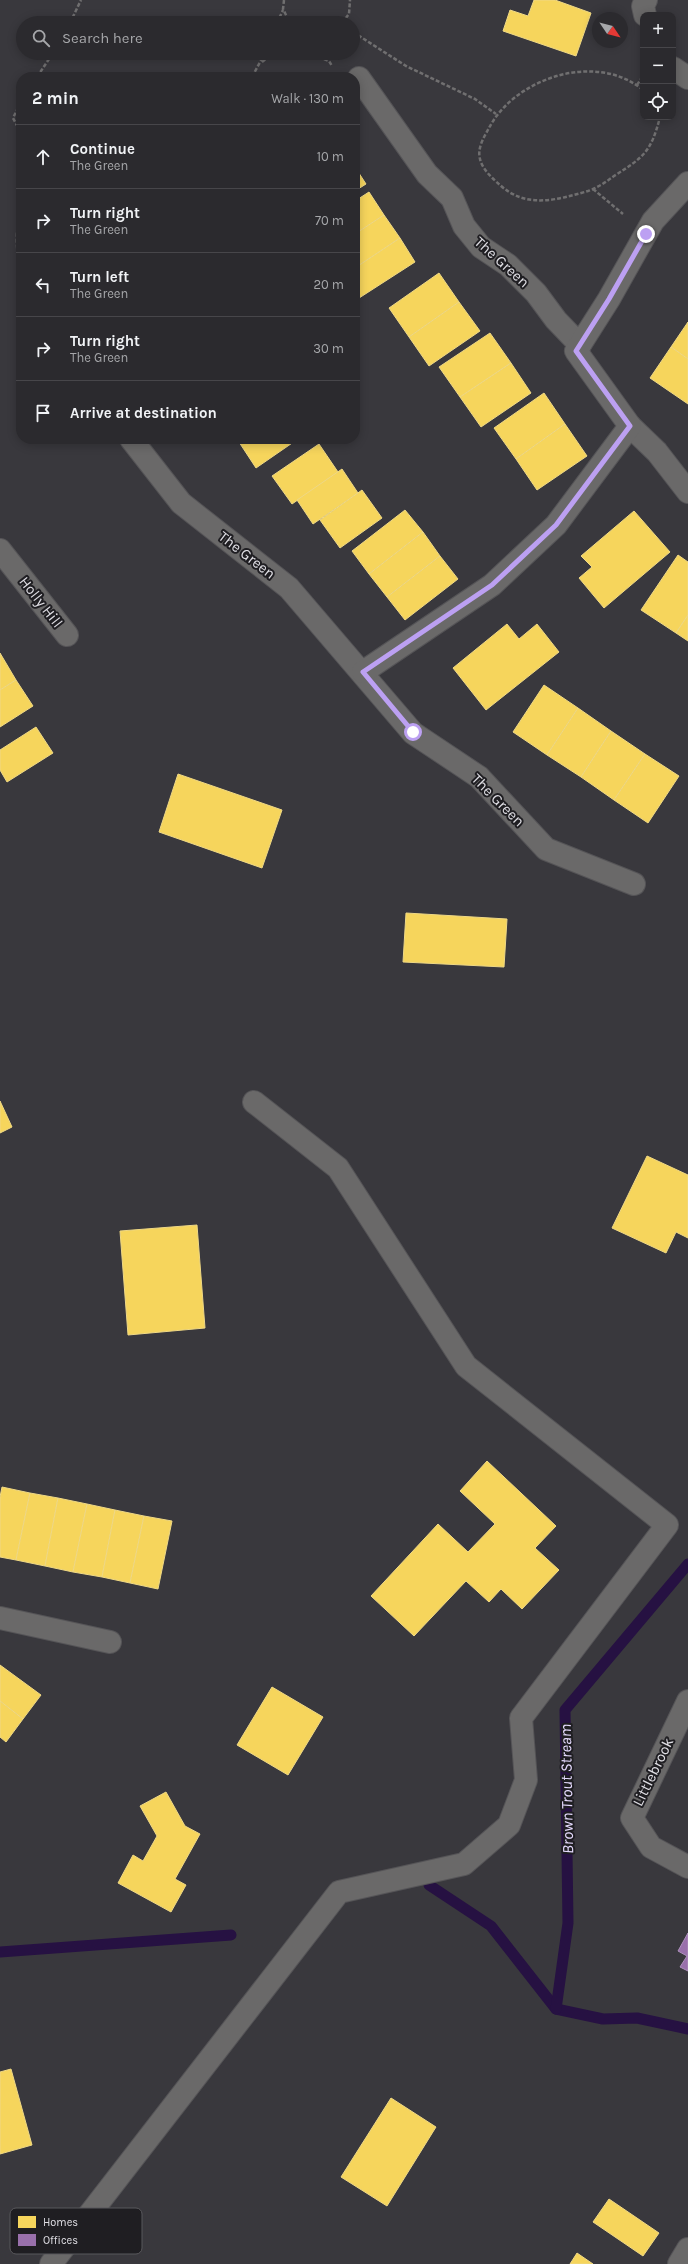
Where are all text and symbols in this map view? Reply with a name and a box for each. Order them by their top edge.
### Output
north arrow [592,12,628,48]
map controls [640,12,676,120]
button: + [640,12,676,48]
search box [16,16,360,60]
icon: search [30,27,52,49]
text: Search here [62,29,143,47]
button: − [640,48,676,84]
button: locate [640,84,676,120]
text: 2 min [32,88,79,108]
text: Walk · 130 m [271,91,344,106]
text: Continue [70,140,135,158]
icon: ahead [32,146,54,168]
text: 10 m [317,149,344,164]
text: The Green [70,158,128,173]
text: Turn right [70,204,140,222]
icon: right [32,210,54,232]
text: 70 m [315,213,344,228]
text: The Green [70,222,128,237]
route end [637,225,655,243]
street label: The Green [471,233,533,291]
text: Turn left [70,268,129,286]
icon: left [32,274,54,296]
text: 20 m [314,277,344,292]
text: The Green [70,286,128,301]
text: Turn right [70,332,140,350]
icon: right [32,338,54,360]
text: 30 m [313,341,344,356]
text: The Green [70,350,128,365]
icon: arrive [32,402,54,424]
text: Arrive at destination [70,404,217,422]
street label: The Green [215,527,279,583]
street label: Holly Hill [15,573,67,631]
route start [404,723,422,741]
street label: The Green [468,770,528,830]
water label: Brown Trout Stream [556,1724,577,1854]
street label: Littlebrook [629,1735,677,1809]
legend [10,2208,142,2254]
text: Homes [43,2216,78,2229]
text: Offices [43,2234,78,2247]

